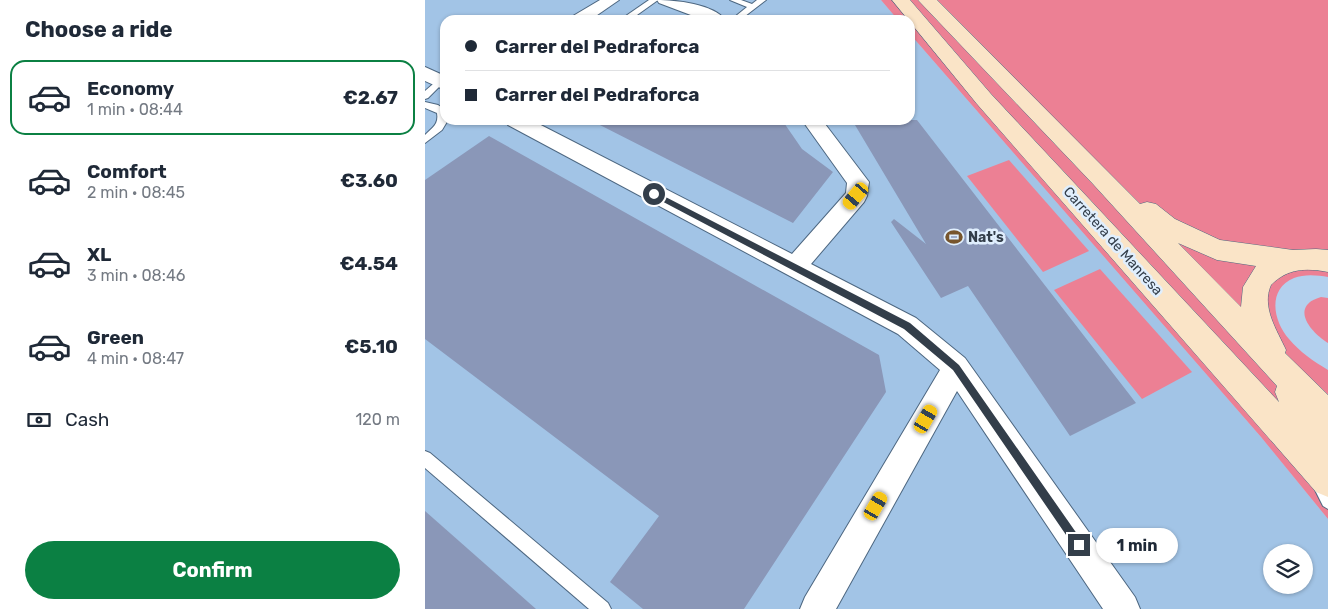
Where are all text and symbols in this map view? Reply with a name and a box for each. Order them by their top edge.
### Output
text: Choose a ride [25,16,172,43]
text: Carrer del Pedraforca [495,35,700,58]
icon: car [27,75,72,120]
text: Economy [87,77,174,100]
text: Carrer del Pedraforca [495,83,700,106]
text: €2.67 [343,86,398,109]
text: 1 min · 08:44 [87,100,183,119]
icon: car [27,158,72,203]
text: Comfort [87,160,167,183]
text: €3.60 [340,169,398,192]
car [840,180,871,212]
text: 2 min · 08:45 [87,183,185,202]
route start [643,183,665,205]
street label: Carretera de Manresa [1060,183,1166,299]
sports icon: Nat's [944,227,964,247]
place label: Nat's [968,229,1004,246]
icon: car [27,241,72,286]
text: XL [87,243,111,266]
text: €4.54 [340,252,398,275]
text: 3 min · 08:46 [87,266,185,285]
icon: car [27,324,72,369]
text: Green [87,326,144,349]
text: €5.10 [344,335,398,358]
text: 4 min · 08:47 [87,349,184,368]
car [912,402,939,436]
icon: cash [25,406,53,434]
text: Cash [65,408,109,431]
text: 120 m [355,410,400,429]
car [862,489,889,523]
callout: 1 min [1097,528,1179,562]
route end [1068,534,1090,556]
text: 1 min [1117,536,1157,555]
button: Confirm [25,541,400,599]
map controls [1263,544,1313,594]
button: layers [1263,544,1313,594]

